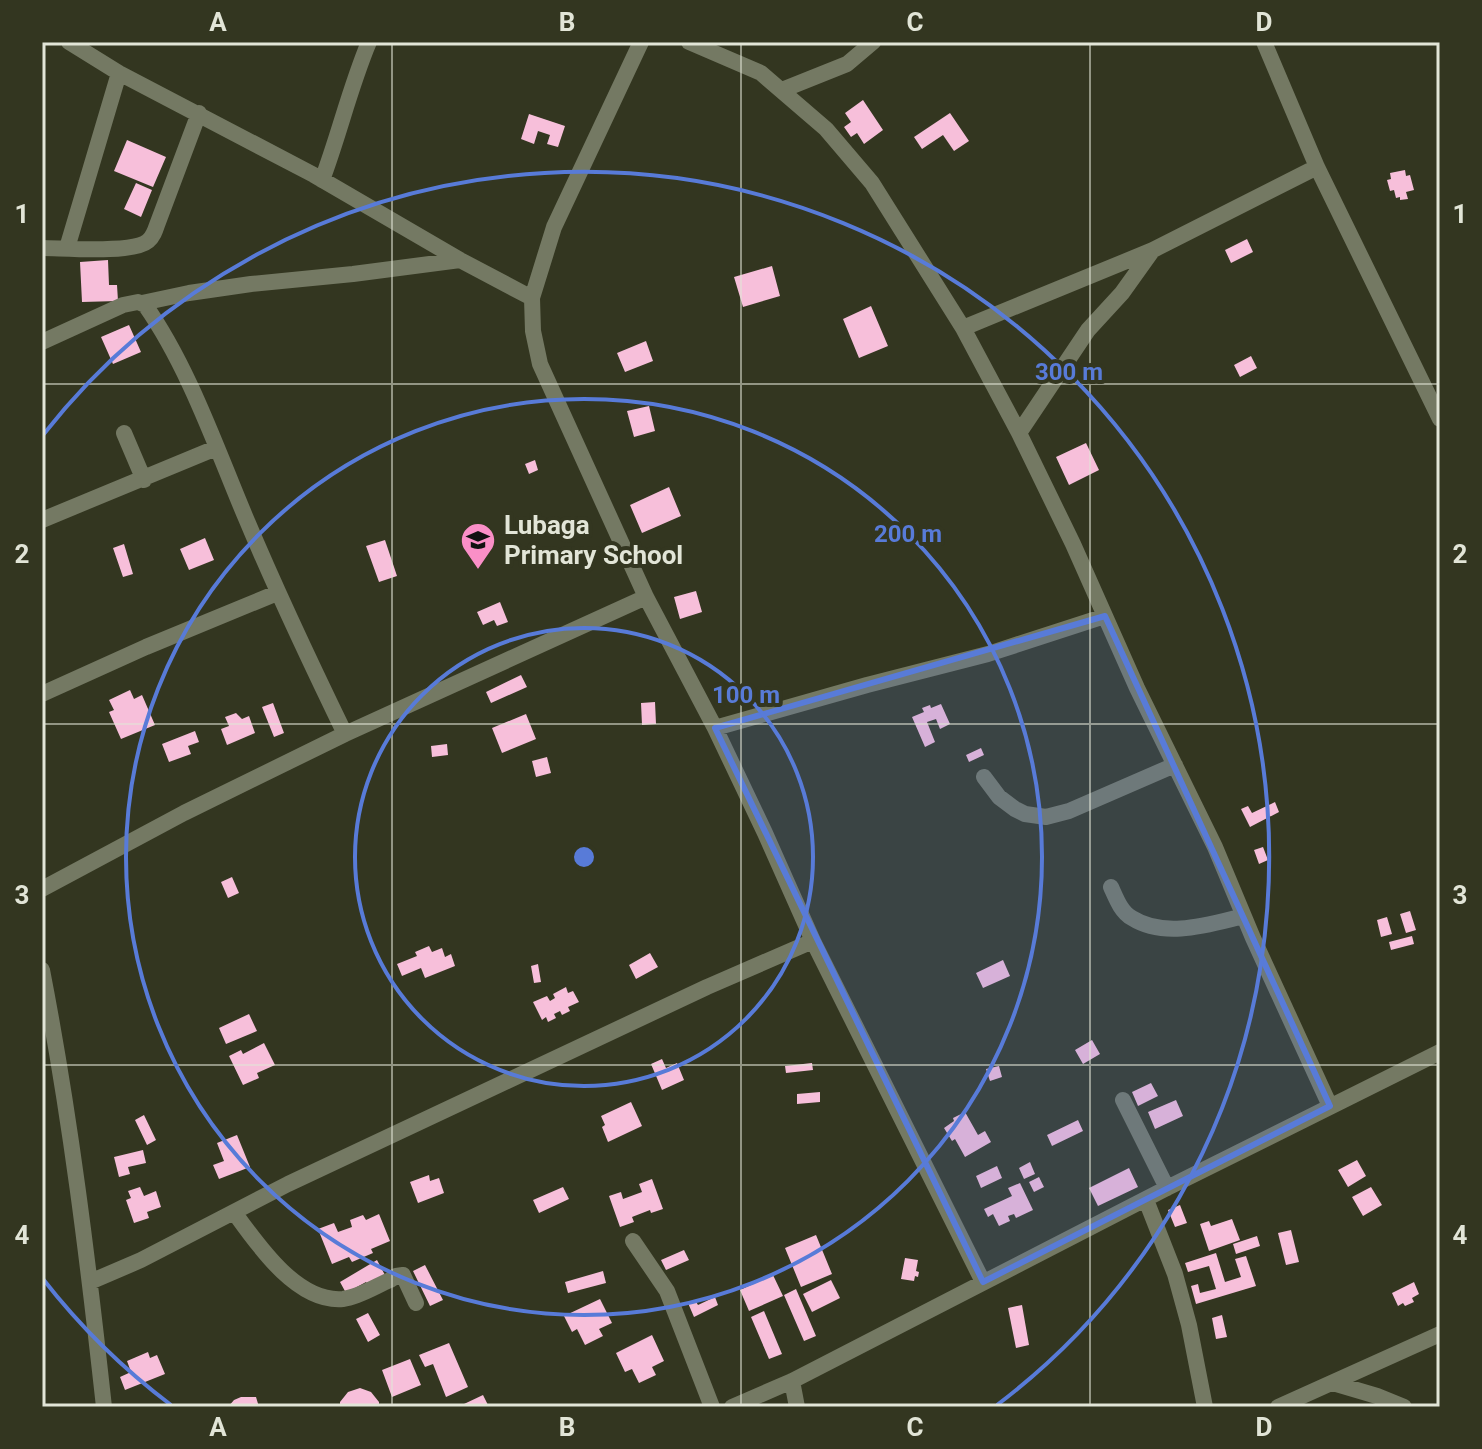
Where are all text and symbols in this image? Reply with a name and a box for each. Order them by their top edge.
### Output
text: A [209,7,227,37]
text: B [559,7,575,37]
text: C [906,7,924,37]
text: D [1256,7,1272,37]
text: 1 [15,199,29,229]
text: 1 [1453,199,1467,229]
text: 300 m [1035,358,1103,386]
place label: Lubaga Primary School [504,510,683,570]
text: 200 m [874,520,942,548]
school or university icon: Lubaga Primary School [459,521,497,571]
text: 2 [15,539,29,569]
text: 2 [1453,539,1467,569]
text: 100 m [712,681,780,709]
centre of rings [570,843,598,871]
text: 3 [15,880,29,910]
text: 3 [1453,880,1467,910]
text: 4 [15,1220,30,1250]
text: 4 [1453,1220,1468,1250]
text: A [209,1412,227,1442]
text: B [559,1412,575,1442]
text: C [906,1412,924,1442]
text: D [1256,1412,1272,1442]

